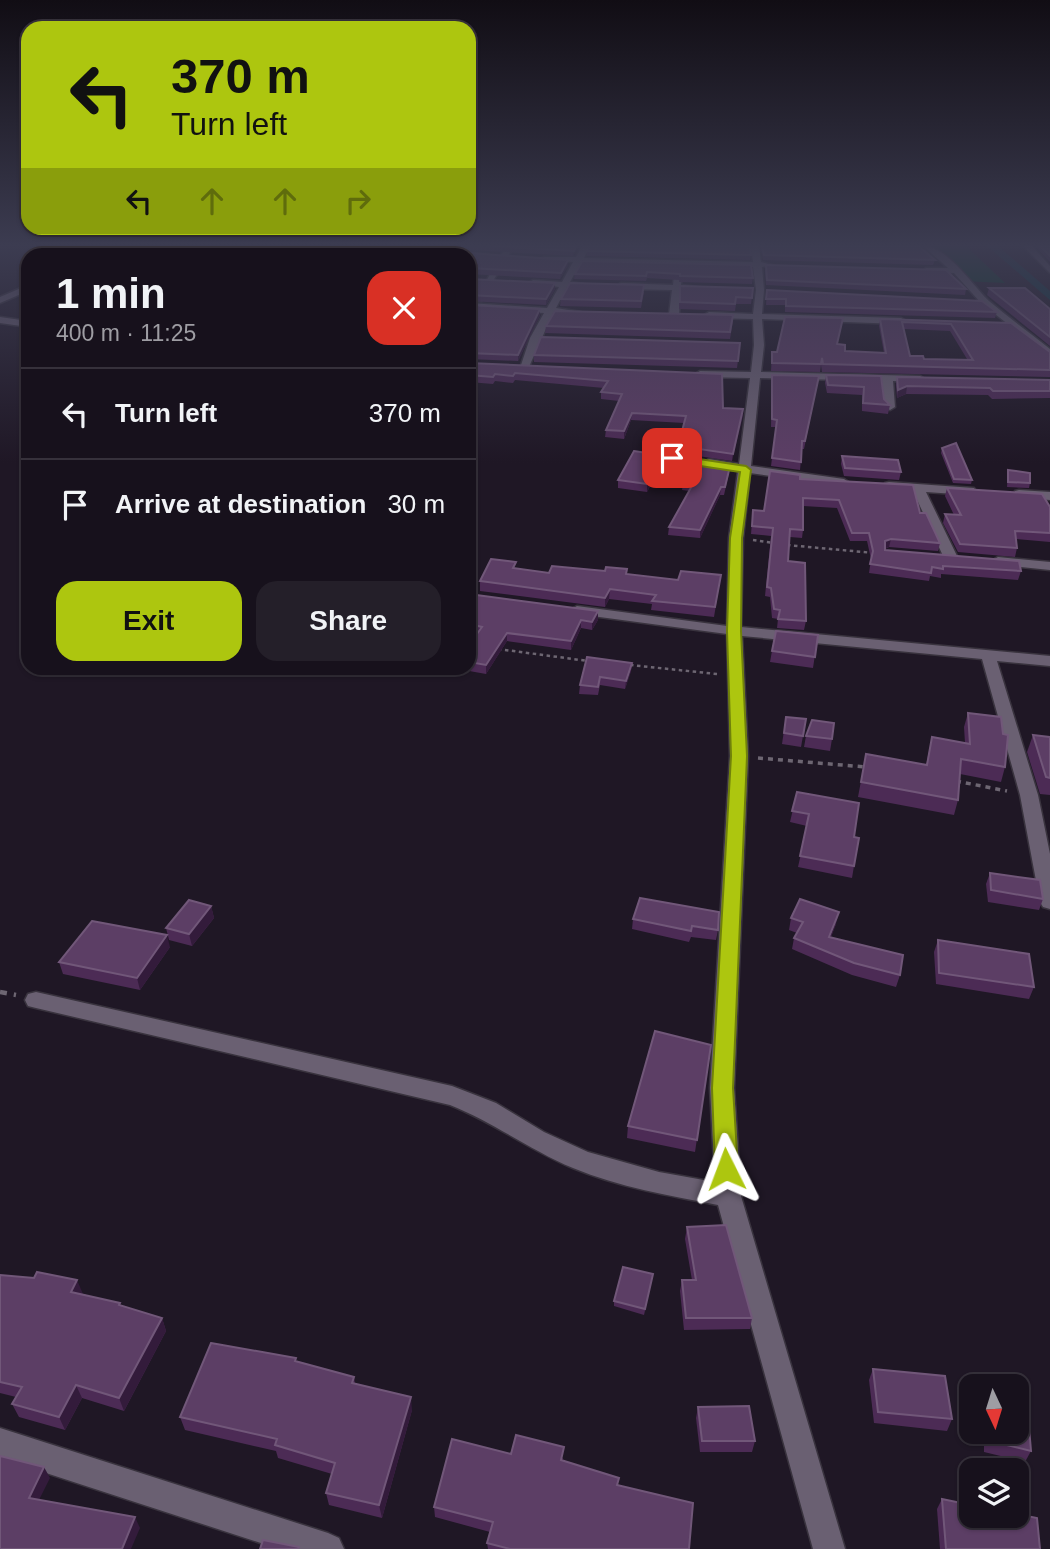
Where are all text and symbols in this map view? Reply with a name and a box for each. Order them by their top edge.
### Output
icon: left [56,49,147,140]
text: 370 m [171,49,310,103]
text: Turn left [171,106,287,142]
icon: left [120,182,158,220]
icon: ahead [193,182,231,220]
icon: ahead [266,182,304,220]
icon: right [339,182,377,220]
text: 1 min [56,270,166,317]
button: close [367,271,441,345]
text: 400 m · 11:25 [56,320,196,346]
icon: left [56,395,94,433]
text: Turn left [115,398,217,428]
text: 370 m [369,398,441,428]
pin [642,428,702,488]
icon: arrive [653,439,691,477]
icon: arrive [56,486,94,524]
text: Arrive at destination [115,489,366,519]
text: 30 m [387,489,445,519]
button: Exit [56,581,242,661]
button: Share [256,581,441,661]
position arrow [689,1132,763,1206]
north arrow [959,1374,1029,1444]
map controls [959,1374,1029,1528]
button: layers [959,1458,1029,1528]

